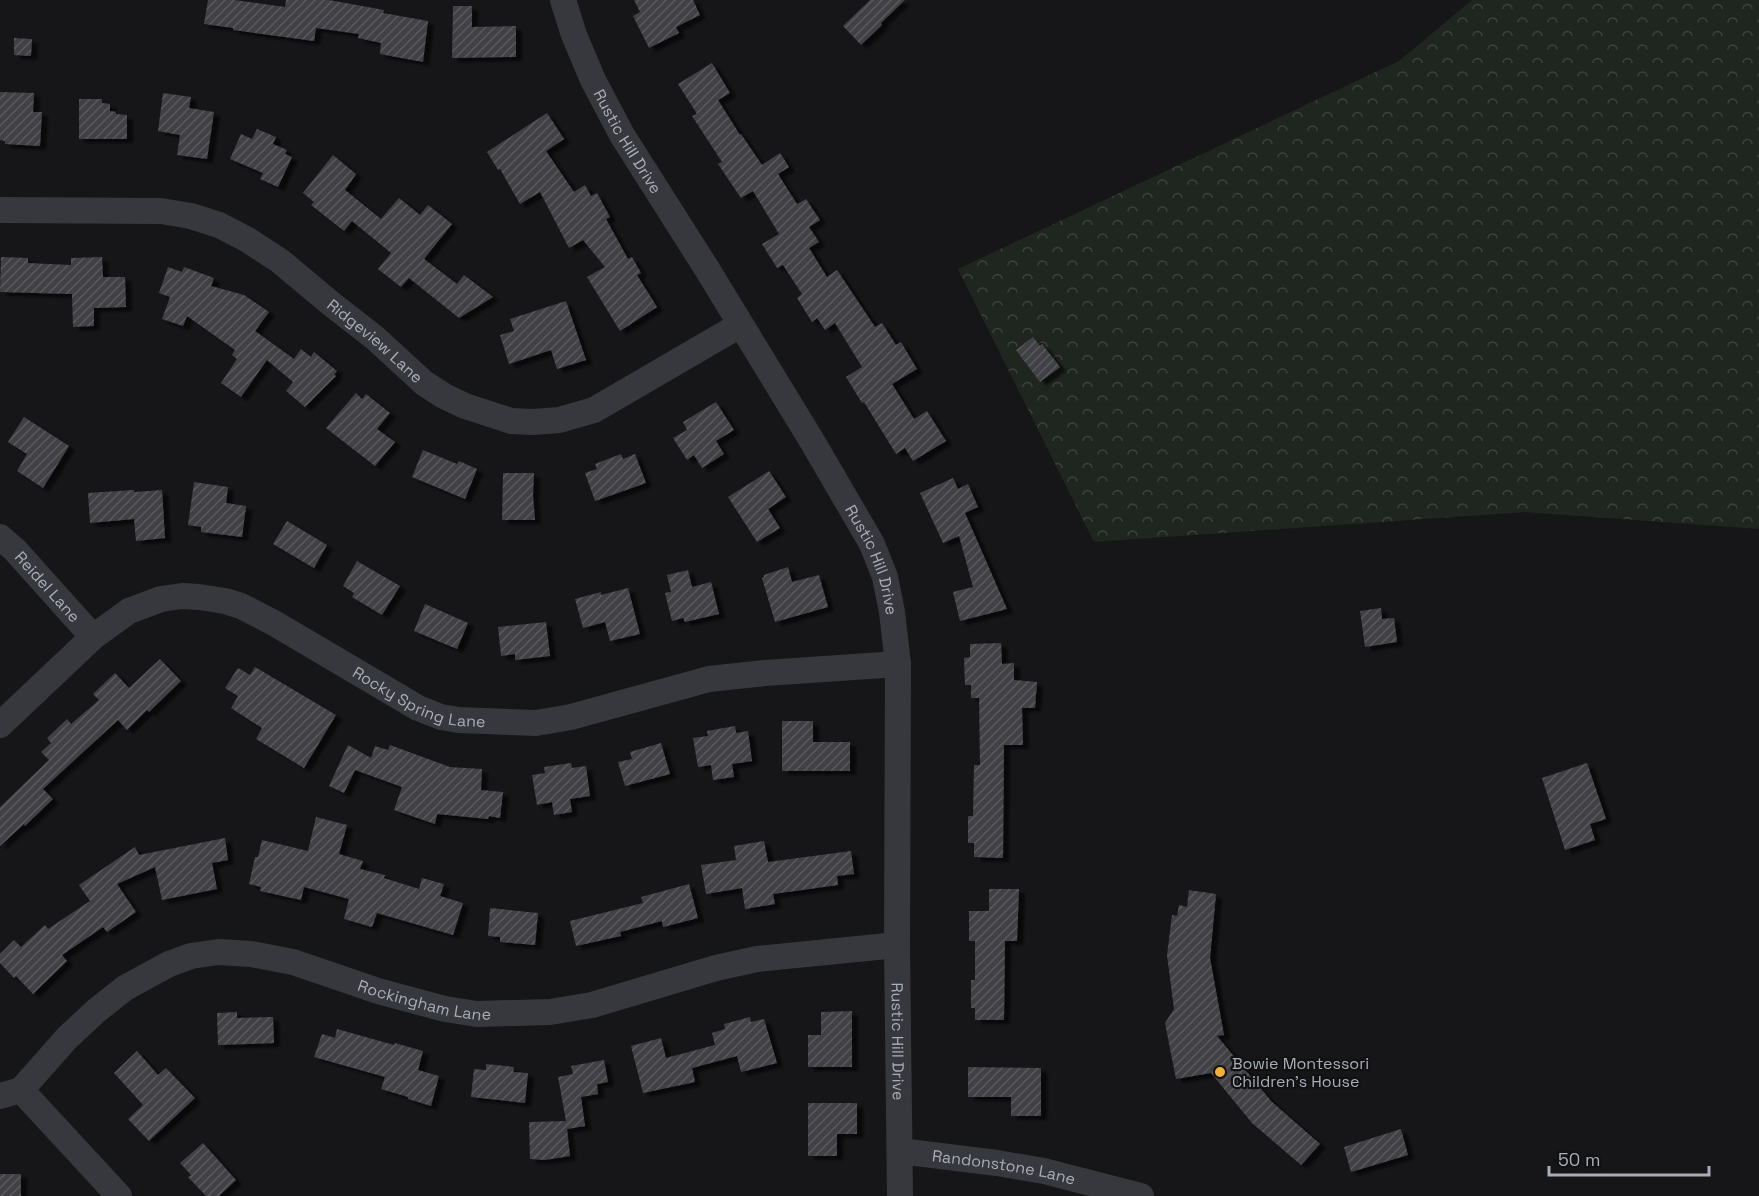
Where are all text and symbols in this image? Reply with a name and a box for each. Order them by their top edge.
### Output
street label: Rustic Hill Drive [589,86,666,198]
street label: Ridgeview Lane [323,294,427,388]
street label: Rustic Hill Drive [840,501,902,617]
street label: Reidel Lane [10,547,85,627]
street label: Rocky Spring Lane [349,662,486,732]
street label: Rockingham Lane [355,975,491,1026]
street label: Rustic Hill Drive [886,982,909,1100]
place label: Bowie Montessori Children's House [1232,1053,1369,1092]
marker: Bowie Montessori Children's House [1213,1065,1227,1079]
scale bar [1549,1139,1710,1177]
street label: Randonstone Lane [931,1145,1078,1190]
text: 50 m [1558,1148,1600,1171]

